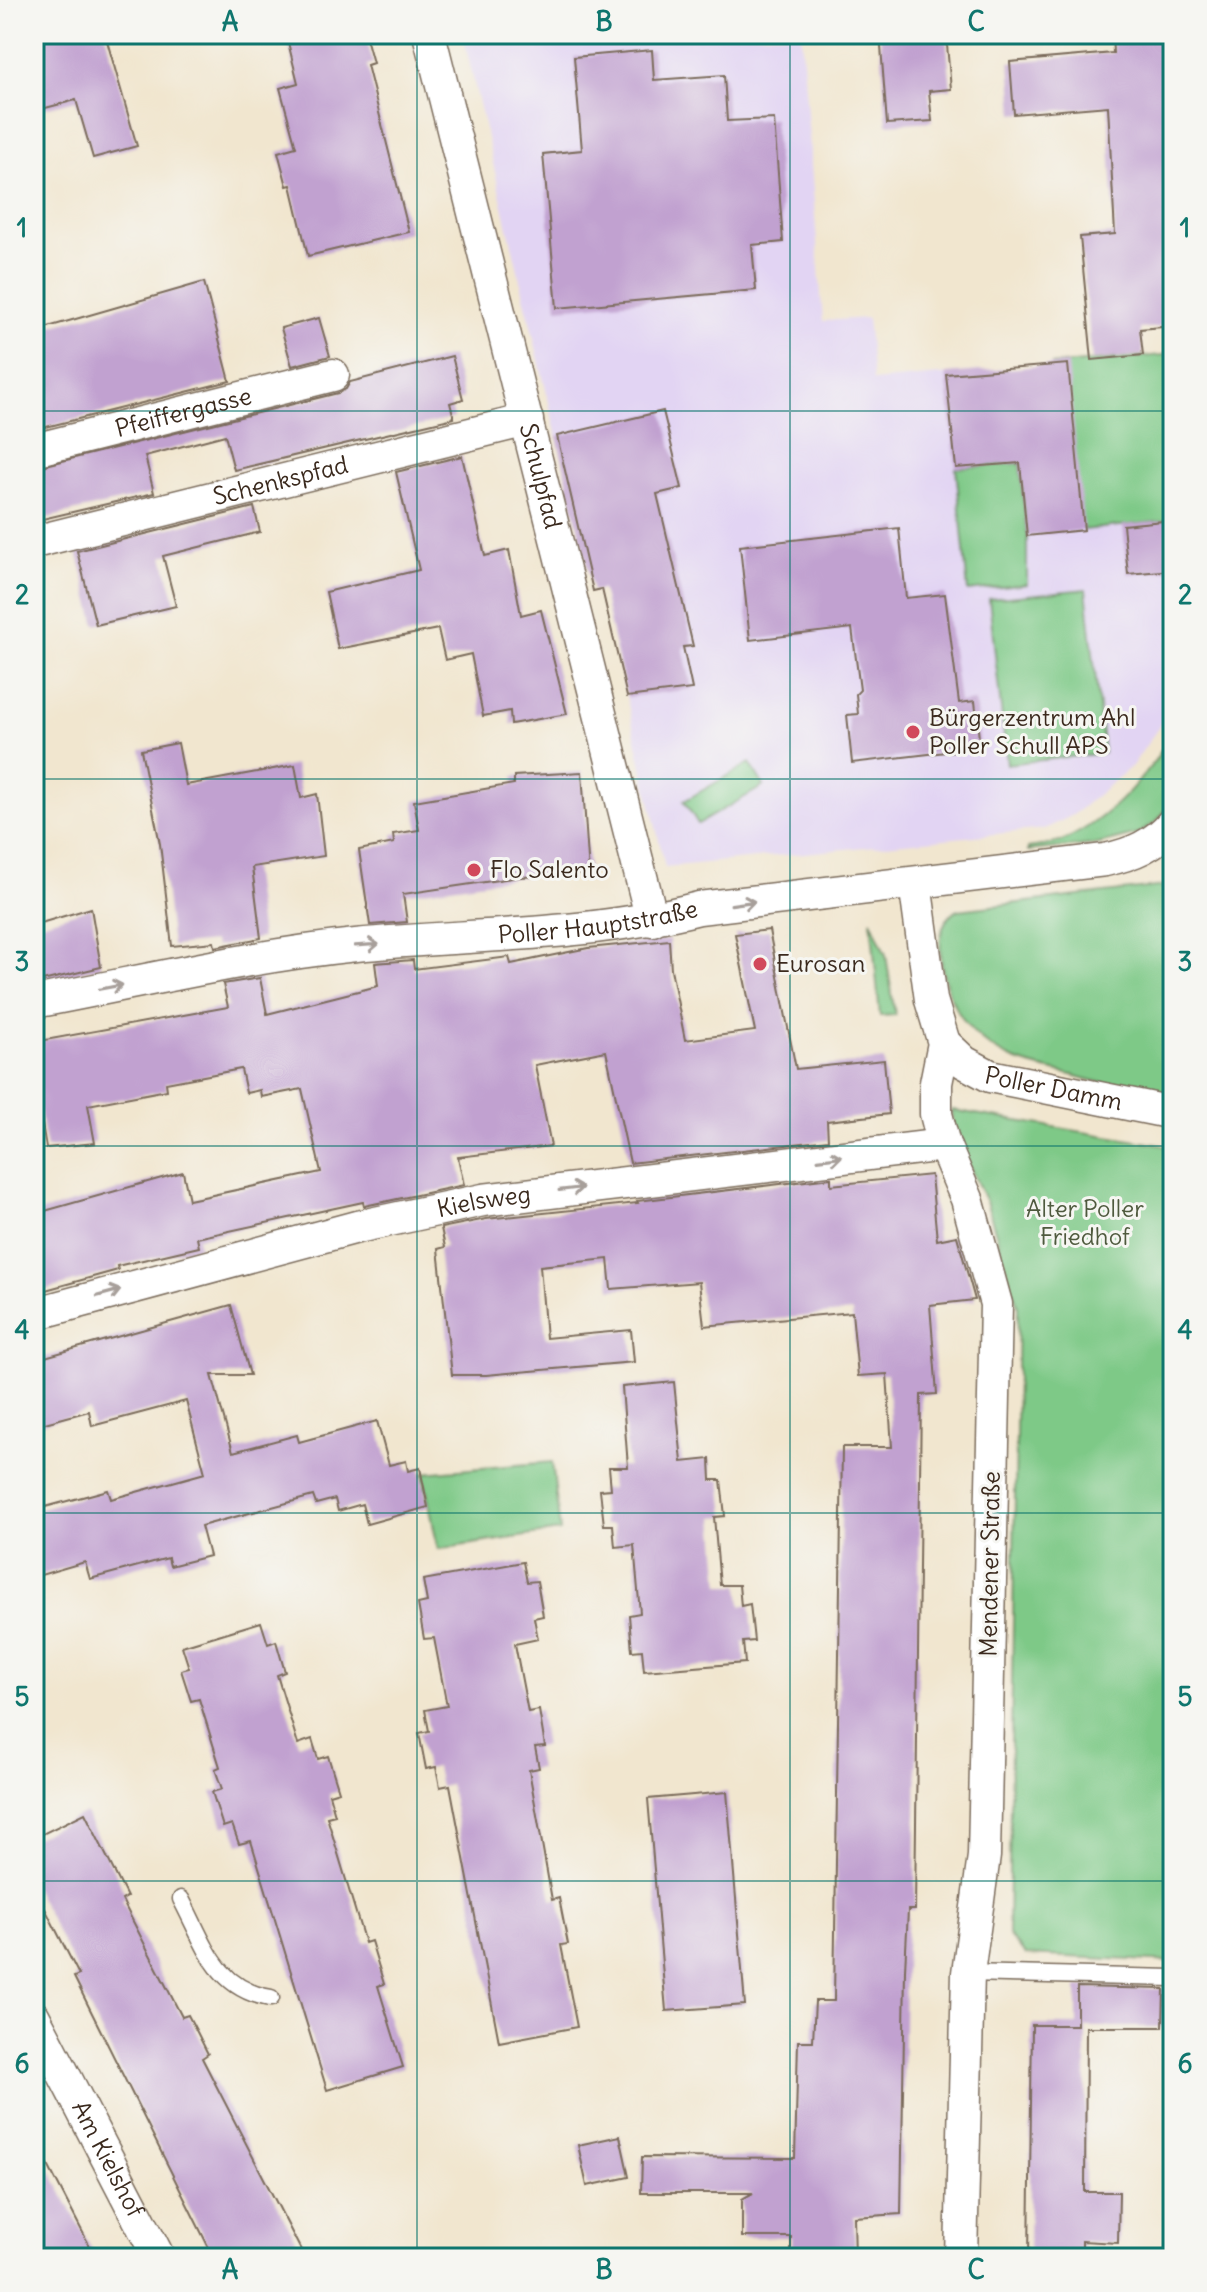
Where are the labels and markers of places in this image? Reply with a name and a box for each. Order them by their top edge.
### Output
place label: Bürgerzentrum Ahl Poller Schull APS [929,702,1135,760]
marker: Bürgerzentrum Ahl Poller Schull APS [904,723,922,741]
place label: Flo Salento [490,854,609,884]
marker: Flo Salento [465,861,483,879]
place label: Eurosan [776,948,865,978]
marker: Eurosan [751,955,769,973]

